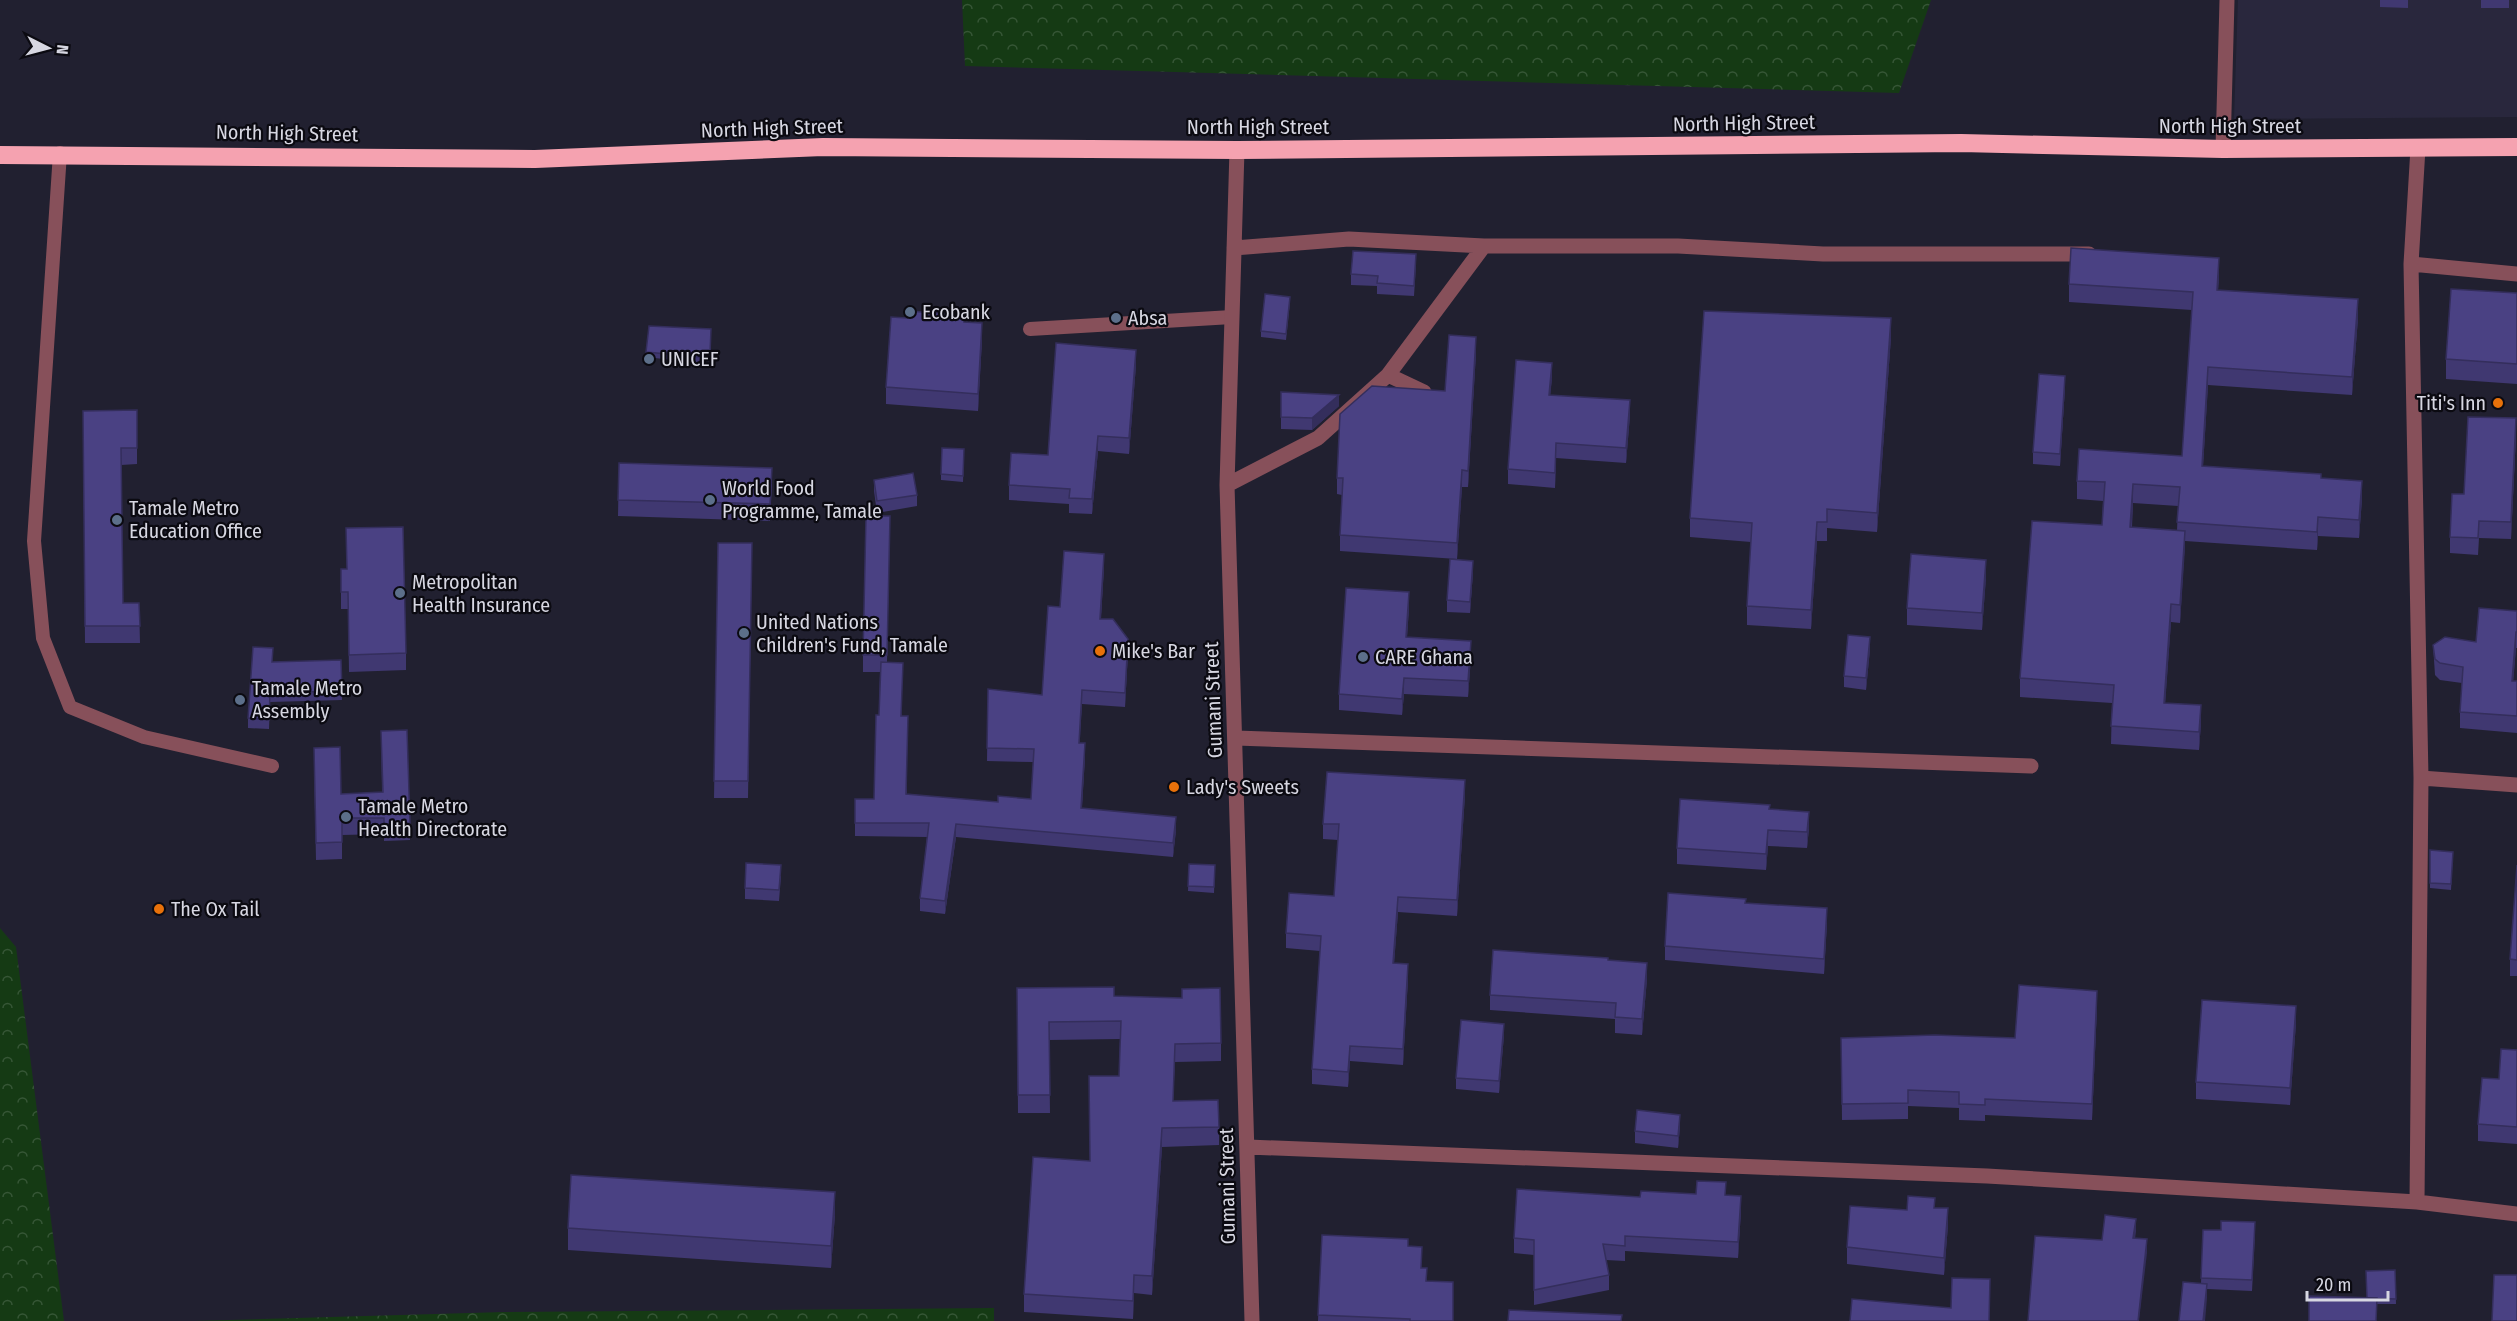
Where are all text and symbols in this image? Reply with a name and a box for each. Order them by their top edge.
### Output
north arrow [18,18,78,78]
text: N [52,44,72,55]
street label: North High Street [1673,110,1816,136]
street label: North High Street [700,114,844,142]
street label: North High Street [2159,114,2302,138]
street label: North High Street [1187,115,1330,139]
street label: North High Street [216,120,359,146]
place label: Ecobank [922,300,990,324]
marker: Ecobank [903,305,917,319]
place label: Absa [1128,306,1167,330]
marker: Absa [1109,311,1123,325]
place label: UNICEF [661,347,719,371]
marker: UNICEF [642,352,656,366]
place label: Titi's Inn [2417,391,2486,415]
marker: Titi's Inn [2491,396,2505,410]
place label: World Food Programme, Tamale [722,476,882,523]
marker: World Food Programme, Tamale [703,493,717,507]
place label: Tamale Metro Education Office [129,496,262,543]
marker: Tamale Metro Education Office [110,513,124,527]
place label: Metropolitan Health Insurance [412,570,550,617]
marker: Metropolitan Health Insurance [393,586,407,600]
place label: United Nations Children's Fund, Tamale [756,610,948,657]
marker: United Nations Children's Fund, Tamale [737,626,751,640]
place label: Mike's Bar [1112,639,1195,663]
street label: Gumani Street [1199,641,1227,759]
marker: Mike's Bar [1093,644,1107,658]
place label: CARE Ghana [1375,645,1473,669]
marker: CARE Ghana [1356,650,1370,664]
place label: Tamale Metro Assembly [252,676,362,723]
marker: Tamale Metro Assembly [233,693,247,707]
place label: Lady's Sweets [1186,775,1299,799]
marker: Lady's Sweets [1167,780,1181,794]
place label: Tamale Metro Health Directorate [358,794,507,841]
marker: Tamale Metro Health Directorate [339,810,353,824]
place label: The Ox Tail [171,897,260,921]
marker: The Ox Tail [152,902,166,916]
street label: Gumani Street [1214,1127,1240,1244]
scale bar [2307,1264,2388,1302]
text: 20 m [2316,1274,2351,1296]

